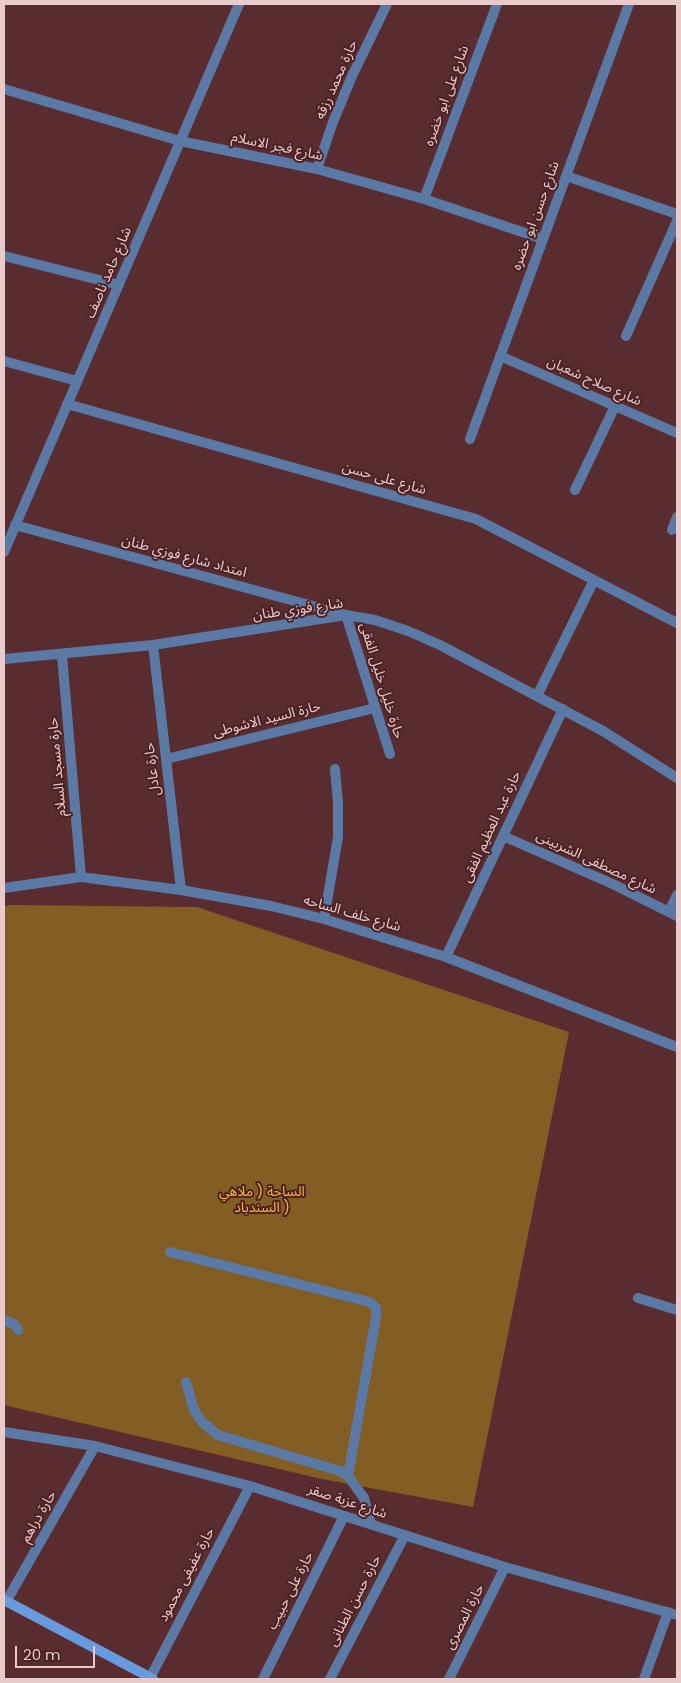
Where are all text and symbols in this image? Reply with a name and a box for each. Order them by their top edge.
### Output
street label: حارة محمد رزقه [312,38,362,122]
street label: شارع على ابو خضره [421,43,473,149]
street label: شارع فجر الاسلام [230,129,324,165]
street label: شارع حسن ابو حضره [508,159,564,273]
street label: شارع حامد ناصف [82,225,136,321]
street label: شارع صلاح شعبان [544,354,644,410]
street label: شارع على حسن [340,459,428,499]
street label: امتداد شارع فوزي طنان [120,532,248,582]
street label: شارع فوزي طنان [252,595,344,625]
street label: حارة خليل خليل الفقى [355,621,407,741]
street label: حارة السيد الاشوطى [211,698,323,742]
street label: حارة مسجد السلام [45,717,71,817]
street label: حارة عادل [141,741,165,797]
street label: حارة عبد العظيم الفقى [459,768,525,886]
street label: شارع مصطفى الشربينى [533,828,659,898]
street label: شارع خلف الساحه [301,892,403,936]
park label: الساحة ( ملاهي السندباد ) [219,1184,305,1216]
street label: شارع عزبة صقر [305,1481,389,1523]
street label: حارة دراهم [17,1488,61,1546]
street label: حارة عفيفى محمود [155,1525,219,1625]
street label: حارة على حبيب [264,1549,318,1633]
street label: حارة حسن الطنانى [325,1553,385,1649]
street label: حارة المصرى [441,1582,489,1652]
scale bar [18,1636,98,1668]
text: 20 m [23,1644,61,1665]

